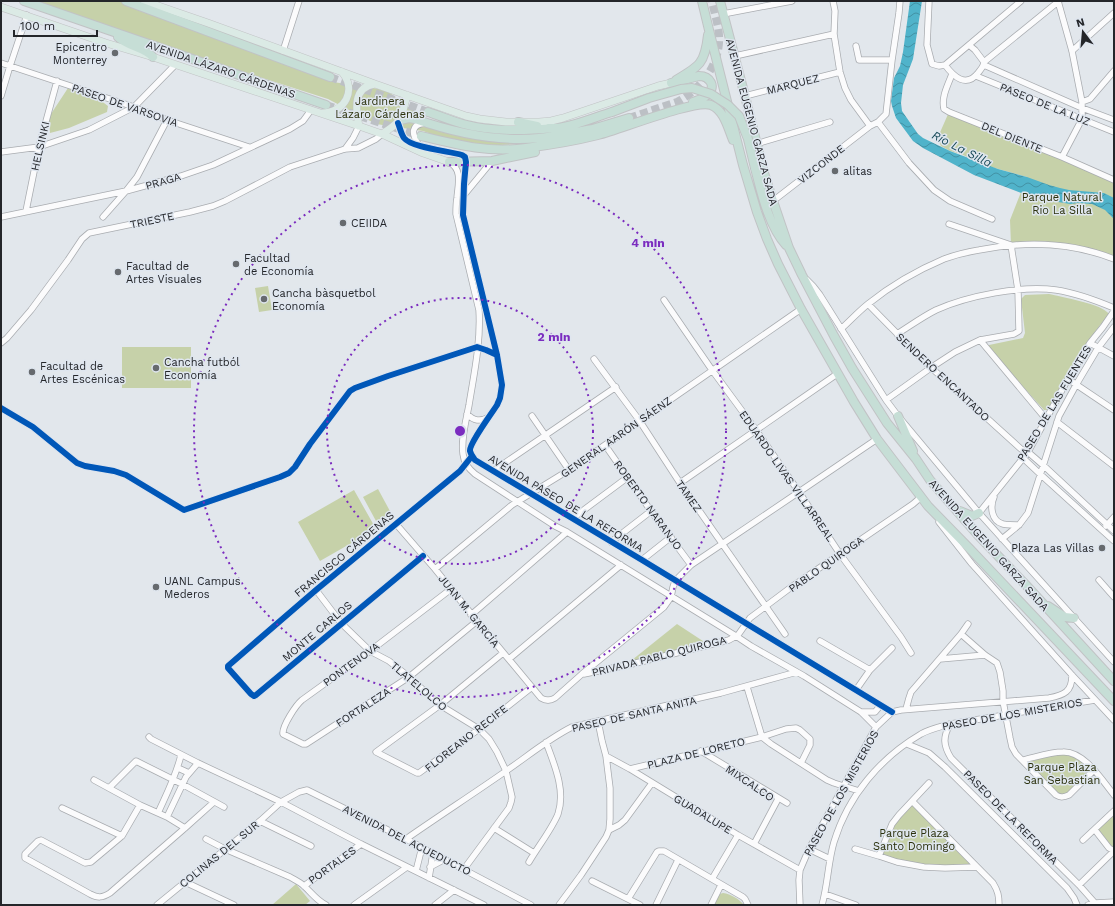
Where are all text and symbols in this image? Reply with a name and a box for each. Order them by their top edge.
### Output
scale bar [14,12,97,38]
north arrow [1063,12,1103,52]
text: N [1075,15,1086,30]
text: 100 m [20,19,55,33]
street label: AVENIDA LÁZARO CÁRDENAS [145,37,297,101]
street label: AVENIDA EUGENIO GARZA SADA [723,37,780,207]
place label: Epicentro Monterrey [53,41,107,67]
marker: Epicentro Monterrey [110,48,120,58]
street label: MARQUEZ [765,72,821,97]
street label: PASEO DE LA LUZ [998,80,1092,129]
street label: PASEO DE VARSOVIA [70,81,180,130]
park label: Jardinera Lázaro Cárdenas [335,95,425,121]
street label: DEL DIENTE [979,119,1044,156]
street label: HELSINKI [28,120,53,172]
water label: Río La Silla [930,128,995,170]
street label: VIZCONDE [795,142,847,187]
place label: alitas [843,165,872,178]
marker: alitas [830,166,840,176]
street label: PRAGA [144,170,182,193]
park label: Parque Natural Rio La Silla [1022,191,1103,217]
street label: TRIESTE [129,209,175,231]
place label: CEIIDA [351,217,387,230]
marker: CEIIDA [338,218,348,228]
text: 4 min [631,236,665,250]
place label: Facultad de Economía [244,252,314,278]
marker: Facultad de Economía [231,259,241,269]
place label: Facultad de Artes Visuales [126,260,202,286]
marker: Facultad de Artes Visuales [113,267,123,277]
place label: Cancha bàsquetbol Economía [272,287,376,313]
marker: Cancha bàsquetbol Economía [259,294,269,304]
text: 2 min [538,330,570,344]
street label: SENDERO ENCANTADO [893,331,992,424]
street label: PASEO DE LAS FUENTES [1015,343,1094,464]
place label: Cancha futból Economía [164,356,240,382]
place label: Facultad de Artes Escénicas [40,360,125,386]
marker: Cancha futból Economía [151,363,161,373]
marker: Facultad de Artes Escénicas [27,367,37,377]
street label: GENERAL AARÓN SÁENZ [558,393,674,481]
street label: EDUARDO LIVAS VILLARREAL [736,408,837,545]
centre of rings [453,424,467,438]
street label: AVENIDA PASEO DE LA REFORMA [486,452,646,555]
street label: ROBERTO NARANJO [611,458,684,553]
street label: AVENIDA EUGENIO GARZA SADA [926,477,1051,614]
street label: TAMEZ [673,478,704,515]
street label: FRANCISCO CÁRDENAS [291,508,397,600]
street label: PABLO QUIROGA [786,534,866,595]
place label: Plaza Las Villas [1011,542,1094,555]
marker: Plaza Las Villas [1097,543,1107,553]
street label: JUAN M. GARCÍA [435,572,503,650]
place label: UANL Campus Mederos [164,575,241,601]
marker: UANL Campus Mederos [151,582,161,592]
street label: MONTE CARLOS [280,598,355,664]
street label: PRIVADA PABLO QUIROGA [591,633,728,680]
street label: PONTENOVA [321,640,382,689]
street label: TLATELOLCO [388,659,450,714]
street label: FORTALEZA [333,685,393,730]
street label: PASEO DE SANTA ANITA [571,694,698,735]
street label: PASEO DE LOS MISTERIOS [941,696,1083,733]
street label: FLOREANO RECIFE [422,702,510,775]
street label: PASEO DE LOS MISTERIOS [801,728,882,859]
street label: PLAZA DE LORETO [646,735,746,772]
park label: Parque Plaza San Sebastian [1024,761,1100,787]
street label: MIXCALCO [723,762,777,804]
street label: PASEO DE LA REFORMA [961,767,1061,867]
street label: GUADALUPE [671,792,734,837]
street label: AVENIDA DEL ACUEDUCTO [340,802,473,879]
street label: COLINAS DEL SUR [177,818,262,891]
park label: Parque Plaza Santo Domingo [873,827,955,853]
street label: PORTALES [306,844,359,887]

